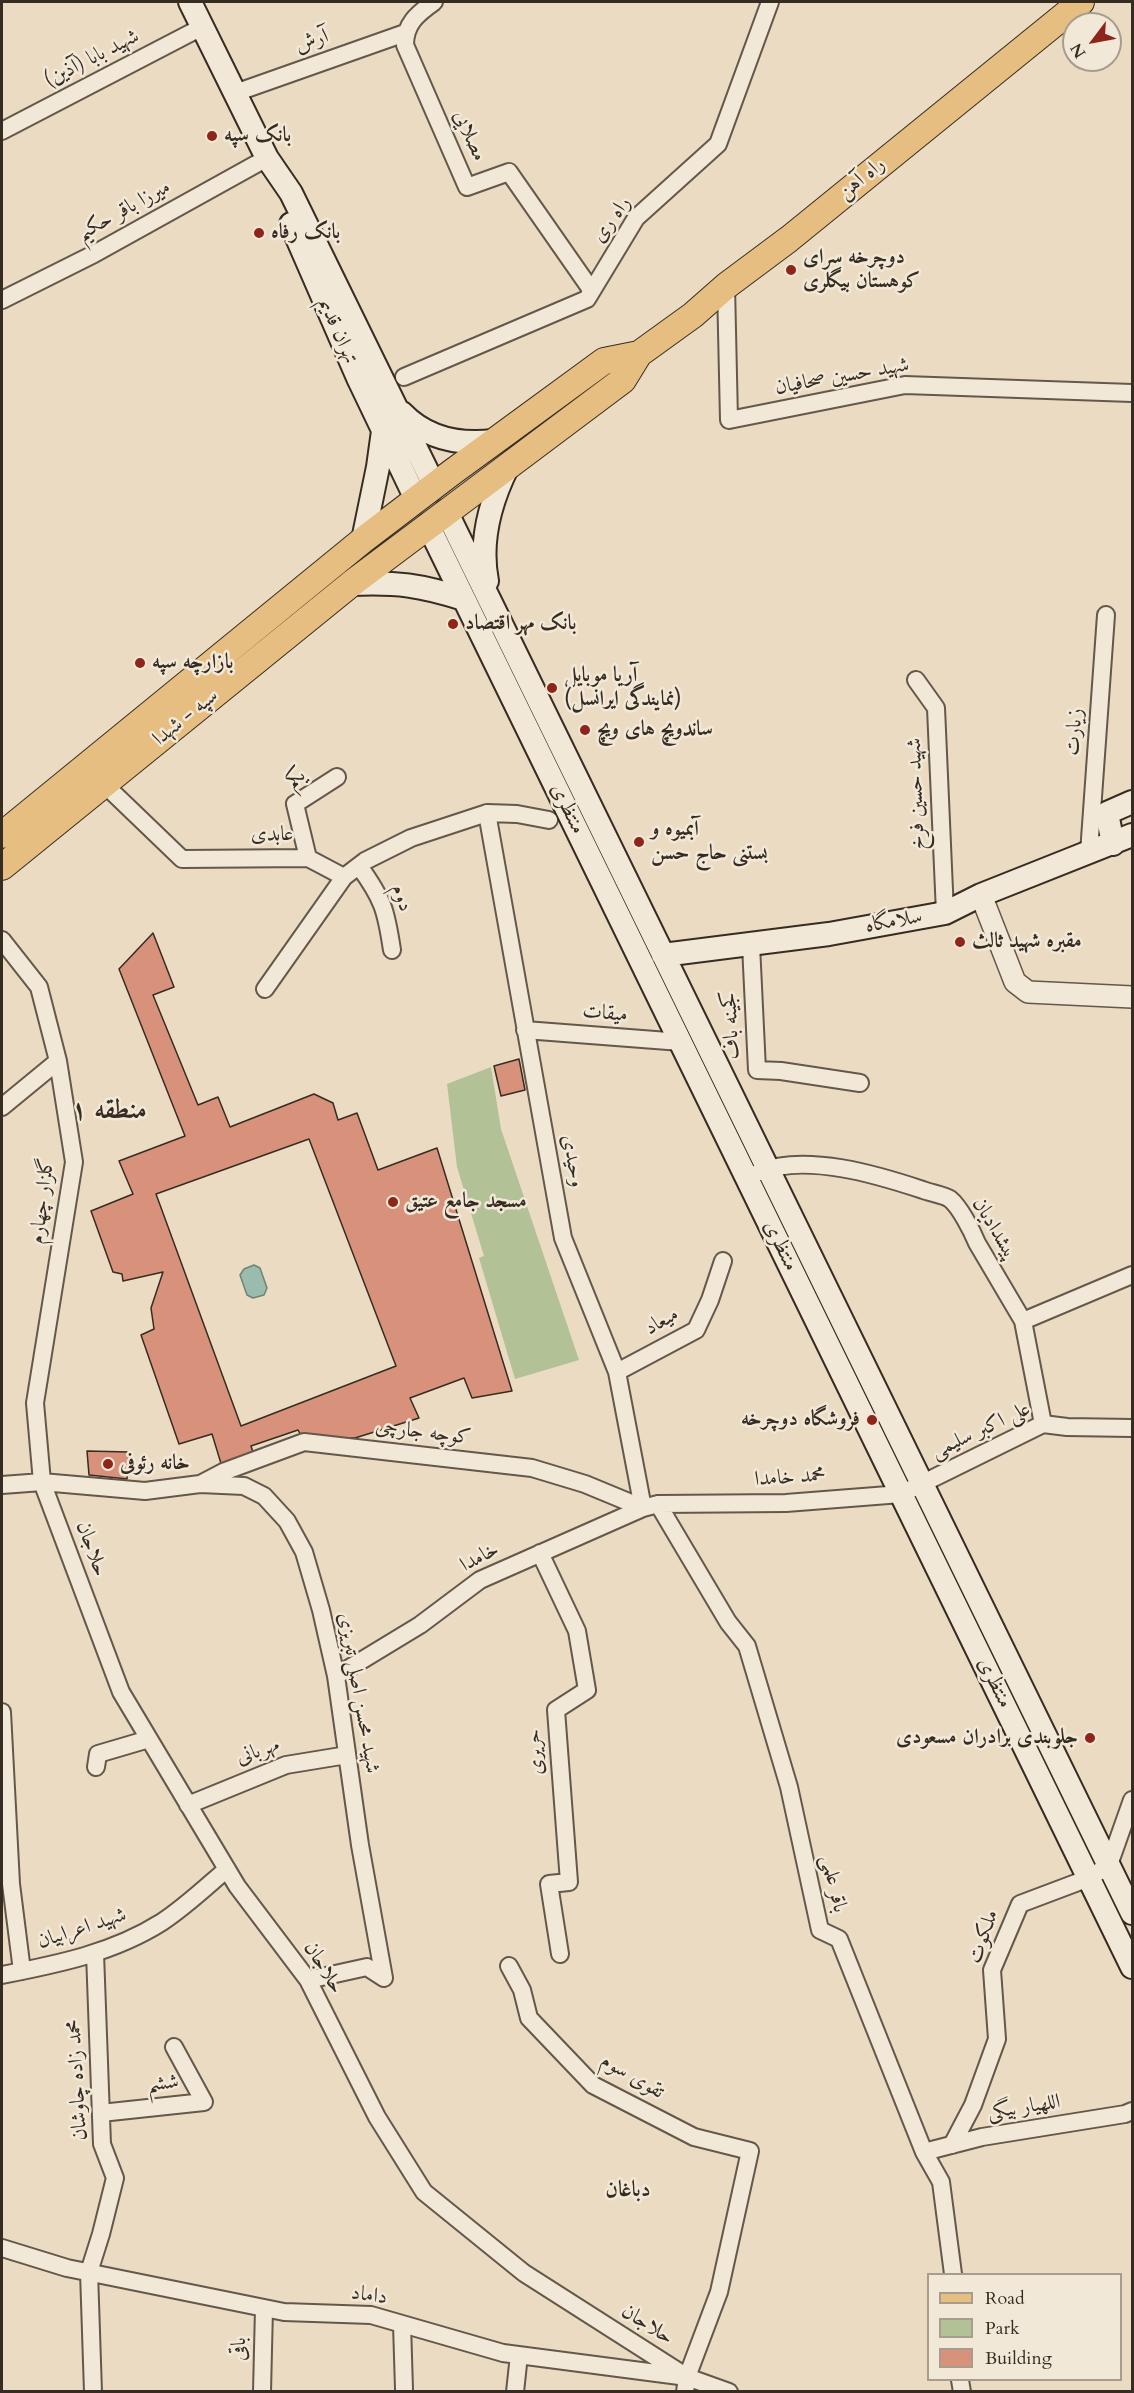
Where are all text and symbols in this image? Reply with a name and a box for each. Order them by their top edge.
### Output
north arrow [1062,12,1122,72]
street label: شهید بابا (آذین) [40,24,144,94]
street label: آرش [292,24,332,60]
text: N [1065,39,1091,62]
street label: مصلایی [447,107,491,165]
place label: بانک سپه [224,123,291,149]
marker: بانک سپه [205,129,219,143]
street label: راه آهن [833,152,891,206]
street label: میرزا باقر حکیم [73,175,175,247]
street label: راه ری [587,192,637,248]
place label: بانک رفاه [271,220,340,246]
marker: بانک رفاه [252,226,266,240]
place label: دوچرخه سرای کوهستان بیگلری [803,245,920,295]
marker: دوچرخه سرای کوهستان بیگلری [784,263,798,277]
street label: تهران قدیم [311,294,363,368]
street label: شهید حسین صحافیان [773,353,911,401]
place label: بانک مهر اقتصاد [465,611,576,637]
marker: بانک مهر اقتصاد [446,617,460,631]
place label: بازارچه سپه [152,650,233,676]
marker: بازارچه سپه [133,656,147,670]
place label: آریا موبایل (نمایندگی ایرانسل) [564,663,682,713]
marker: آریا موبایل (نمایندگی ایرانسل) [545,681,559,695]
street label: سپه - شهدا [148,684,224,752]
street label: زیارت [1061,707,1089,757]
place label: ساندویچ های ویچ [597,717,713,743]
marker: ساندویچ های ویچ [578,723,592,737]
street label: شهید حسین فرخ [902,738,932,850]
street label: یکم [281,763,311,795]
street label: منتظری [544,780,590,838]
place label: آبمیوه و بستنی حاج حسن [651,817,768,867]
street label: عابدی [251,822,293,848]
marker: آبمیوه و بستنی حاج حسن [632,835,646,849]
street label: دوم [384,881,418,915]
street label: سلامگاه [864,905,924,939]
place label: مقبره شهید ثالث [972,929,1082,955]
marker: مقبره شهید ثالث [953,935,967,949]
street label: کجینه باف [718,990,746,1060]
street label: میقات [581,999,629,1029]
district label: منطقه ۱ [71,1096,147,1128]
street label: وحیدی [555,1133,589,1189]
street label: گلزار چهارم [25,1156,61,1246]
place label: مسجد جامع عتیق [405,1189,527,1215]
street label: پیشدادیان [966,1193,1022,1265]
marker: مسجد جامع عتیق [386,1195,400,1209]
street label: منتظری [757,1217,803,1275]
street label: میعاد [640,1302,684,1342]
street label: علی اکبر سلیمی [927,1397,1035,1465]
place label: فروشگاه دوچرخه [741,1407,860,1433]
marker: فروشگاه دوچرخه [865,1413,879,1427]
street label: کوچه جارچی [374,1415,472,1451]
place label: خانه رئوفی [120,1451,190,1477]
marker: خانه رئوفی [101,1457,115,1471]
street label: محمد خامدا [754,1463,826,1493]
street label: حلاجان [69,1518,113,1580]
street label: خامدا [456,1537,504,1579]
street label: شهید محسن اصلی تبریزی [331,1611,385,1775]
street label: منتظری [971,1654,1017,1712]
place label: جلوبندی برادران مسعودی [896,1725,1078,1751]
street label: حریری [522,1728,550,1776]
marker: جلوبندی برادران مسعودی [1083,1731,1097,1745]
street label: مهربانی [233,1733,283,1771]
street label: باقر علمی [814,1853,852,1915]
street label: شهید اعرابیان [34,1903,130,1955]
street label: ملکوت [963,1907,1005,1967]
street label: حلاجان [297,1937,349,1999]
street label: محمد زاده چاوشان [62,2019,94,2141]
street label: تقوی سوم [596,2049,668,2105]
street label: ششم [146,2070,180,2098]
street label: اللهیار بیگی [986,2090,1062,2126]
district label: دباغان [605,2178,651,2204]
legend [927,2273,1122,2381]
street label: داماد [349,2281,389,2311]
text: Road [985,2286,1025,2311]
street label: حلاجان [616,2299,678,2351]
text: Park [985,2316,1020,2341]
street label: باقی [227,2337,253,2361]
text: Building [985,2346,1052,2371]

